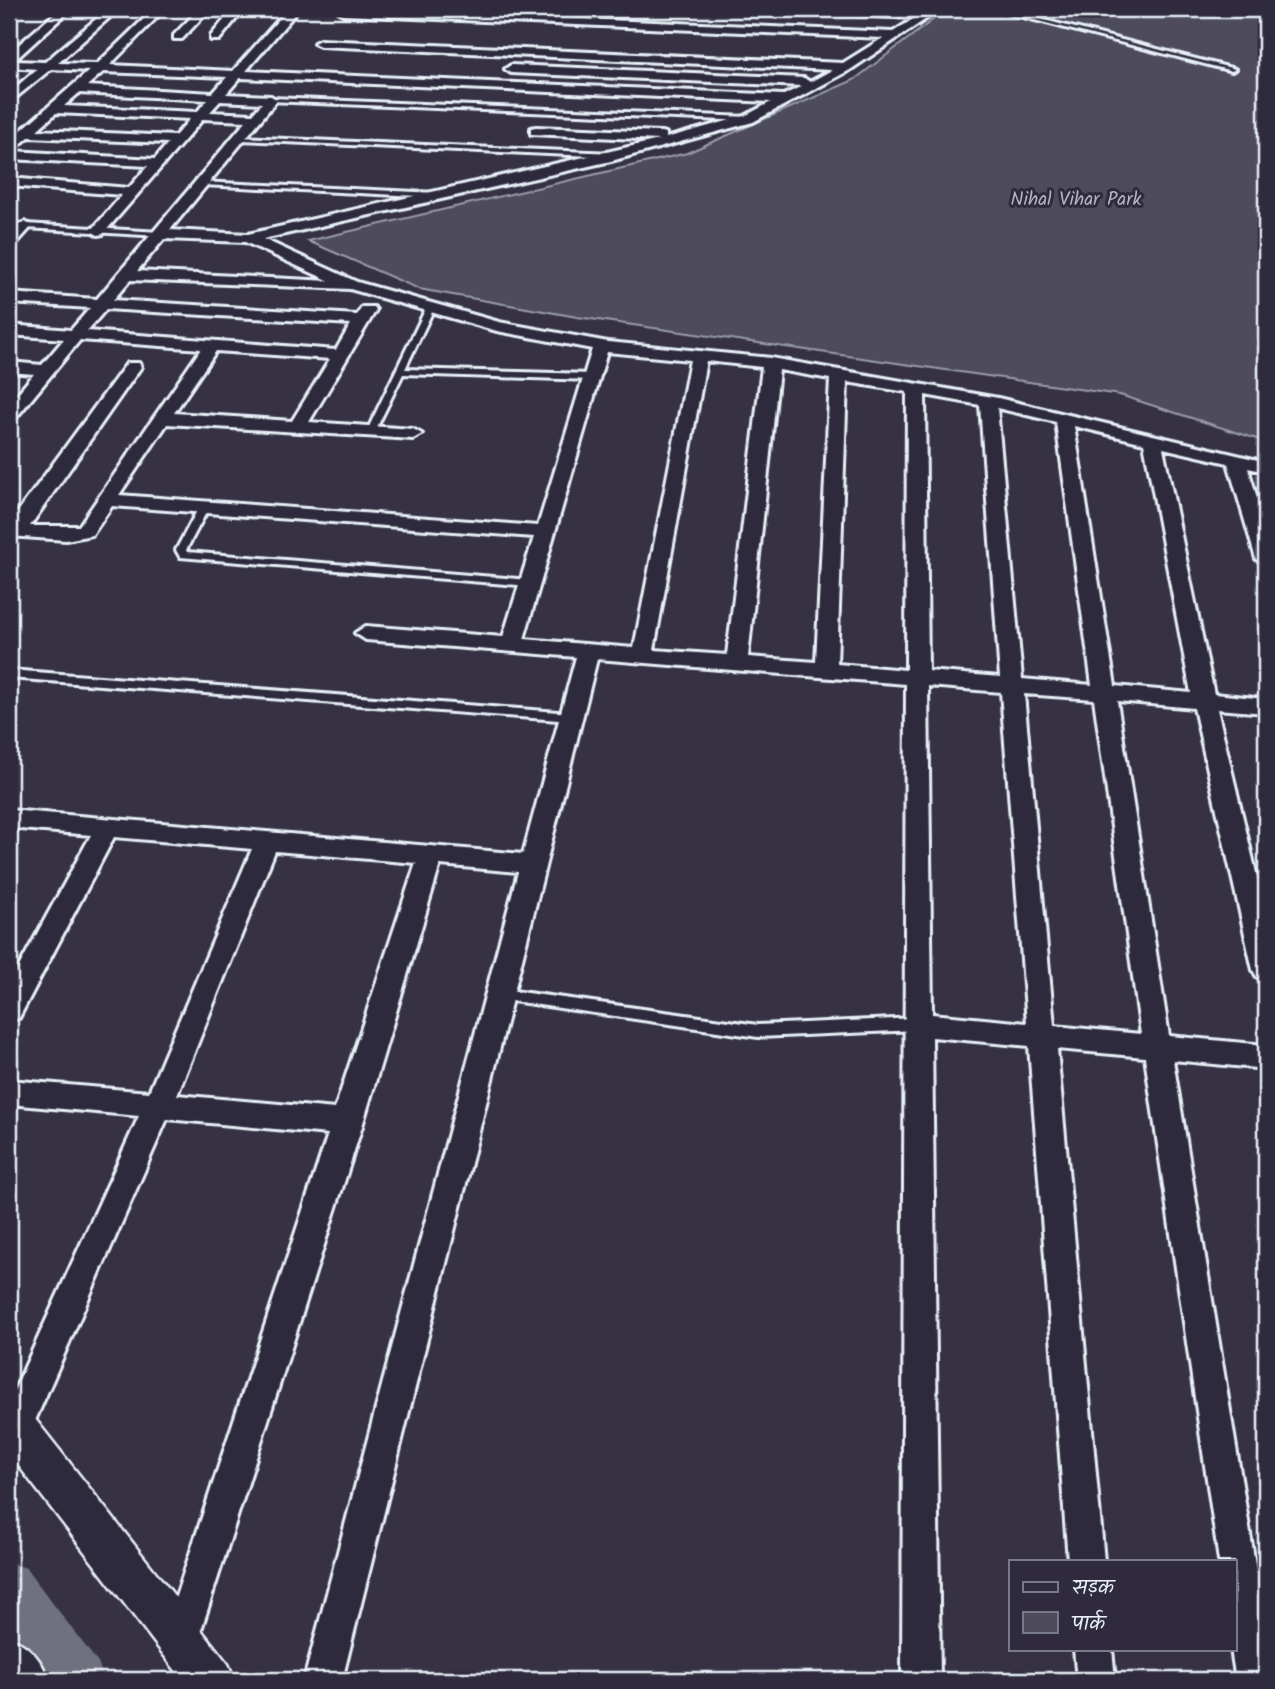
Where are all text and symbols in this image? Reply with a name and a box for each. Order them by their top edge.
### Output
park label: Nihal Vihar Park [1011,185,1141,215]
legend [1009,1560,1236,1650]
text: सड़क [1072,1572,1117,1605]
text: पार्क [1071,1608,1108,1641]

